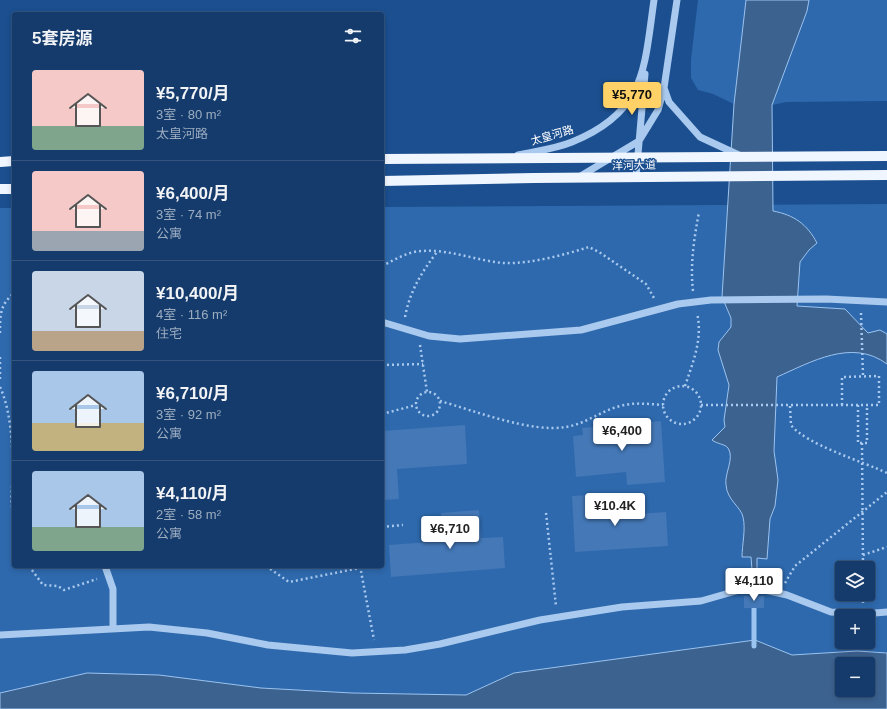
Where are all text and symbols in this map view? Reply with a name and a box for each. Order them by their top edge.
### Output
icon: filters [342,25,364,47]
text: 5套房源 [32,29,92,48]
pin: ¥5,770 [599,82,665,116]
text: ¥5,770/月 [156,84,230,103]
icon: home [64,86,112,134]
text: ¥5,770 [612,87,652,102]
text: 3室 · 80 m² [156,107,221,122]
street label: 太皇河路 [529,123,575,147]
text: 太皇河路 [156,126,208,141]
street label: 洋河大道 [612,159,656,171]
text: ¥6,400/月 [156,184,230,203]
icon: home [64,187,112,235]
text: 3室 · 74 m² [156,207,221,222]
text: 公寓 [156,226,182,241]
text: ¥10,400/月 [156,284,239,303]
icon: home [64,287,112,335]
text: 4室 · 116 m² [156,307,227,322]
text: 住宅 [156,326,182,341]
text: ¥6,710/月 [156,384,230,403]
icon: home [64,387,112,435]
text: 3室 · 92 m² [156,407,221,422]
pin: ¥6,400 [589,418,655,452]
text: ¥6,400 [602,423,642,438]
text: 公寓 [156,426,182,441]
text: ¥4,110/月 [156,484,229,503]
icon: home [64,487,112,535]
pin: ¥10.4K [582,493,648,527]
text: ¥10.4K [594,498,636,513]
text: 2室 · 58 m² [156,507,221,522]
pin: ¥6,710 [417,516,483,550]
text: ¥6,710 [430,521,470,536]
text: 公寓 [156,526,182,541]
map controls [835,561,875,697]
button: layers [835,561,875,601]
pin: ¥4,110 [721,568,787,602]
text: ¥4,110 [734,573,774,588]
button: + [835,609,875,649]
button: − [835,657,875,697]

